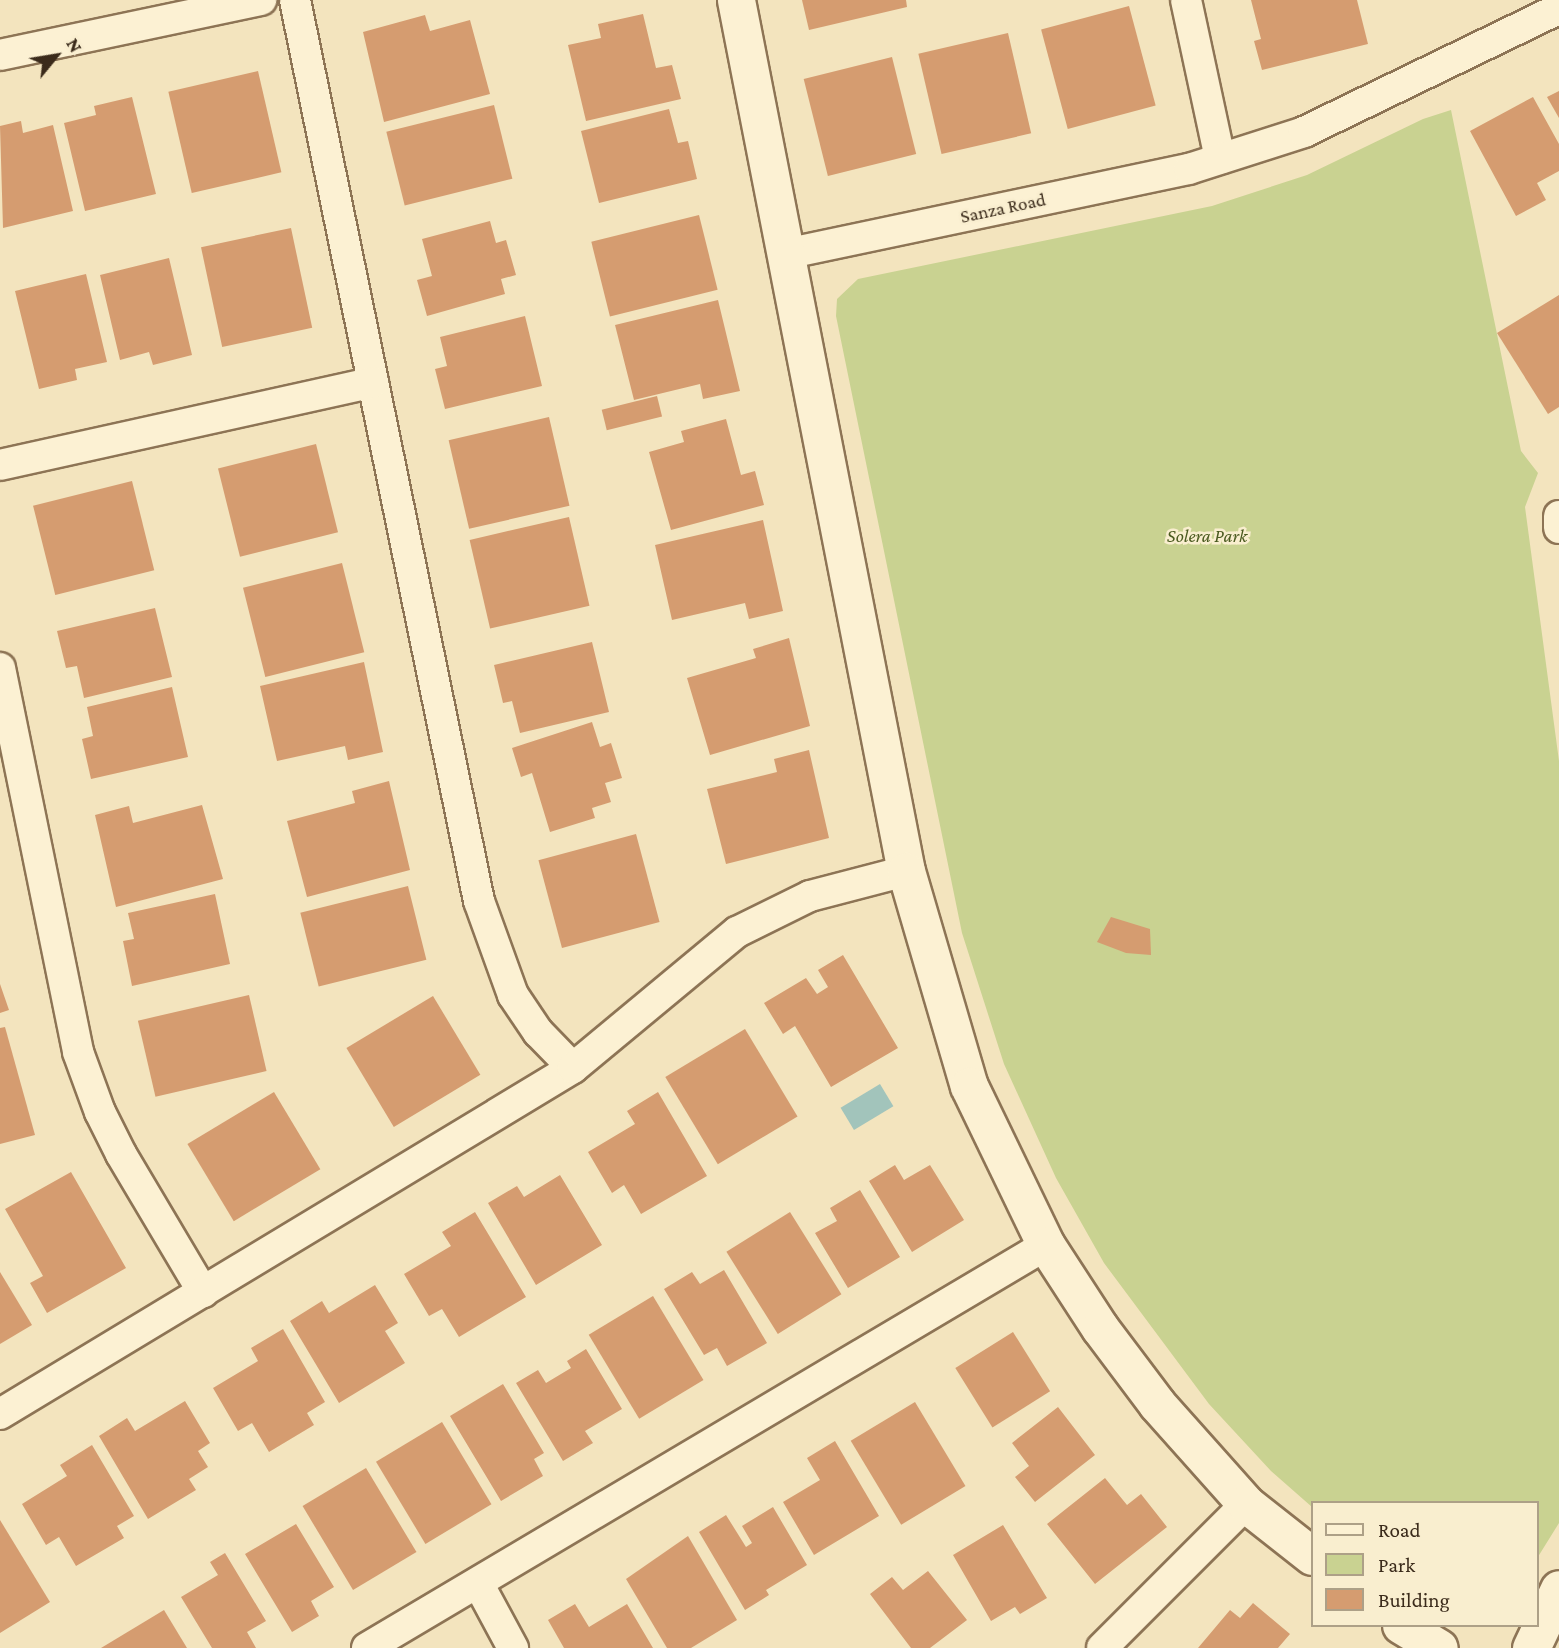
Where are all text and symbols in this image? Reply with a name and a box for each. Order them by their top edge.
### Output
north arrow [21,21,91,91]
text: N [62,34,87,56]
street label: Sanza Road [958,188,1048,228]
park label: Solera Park [1167,525,1247,547]
legend [1310,1501,1538,1627]
text: Road [1378,1518,1421,1542]
text: Park [1378,1553,1415,1577]
text: Building [1378,1588,1450,1612]

